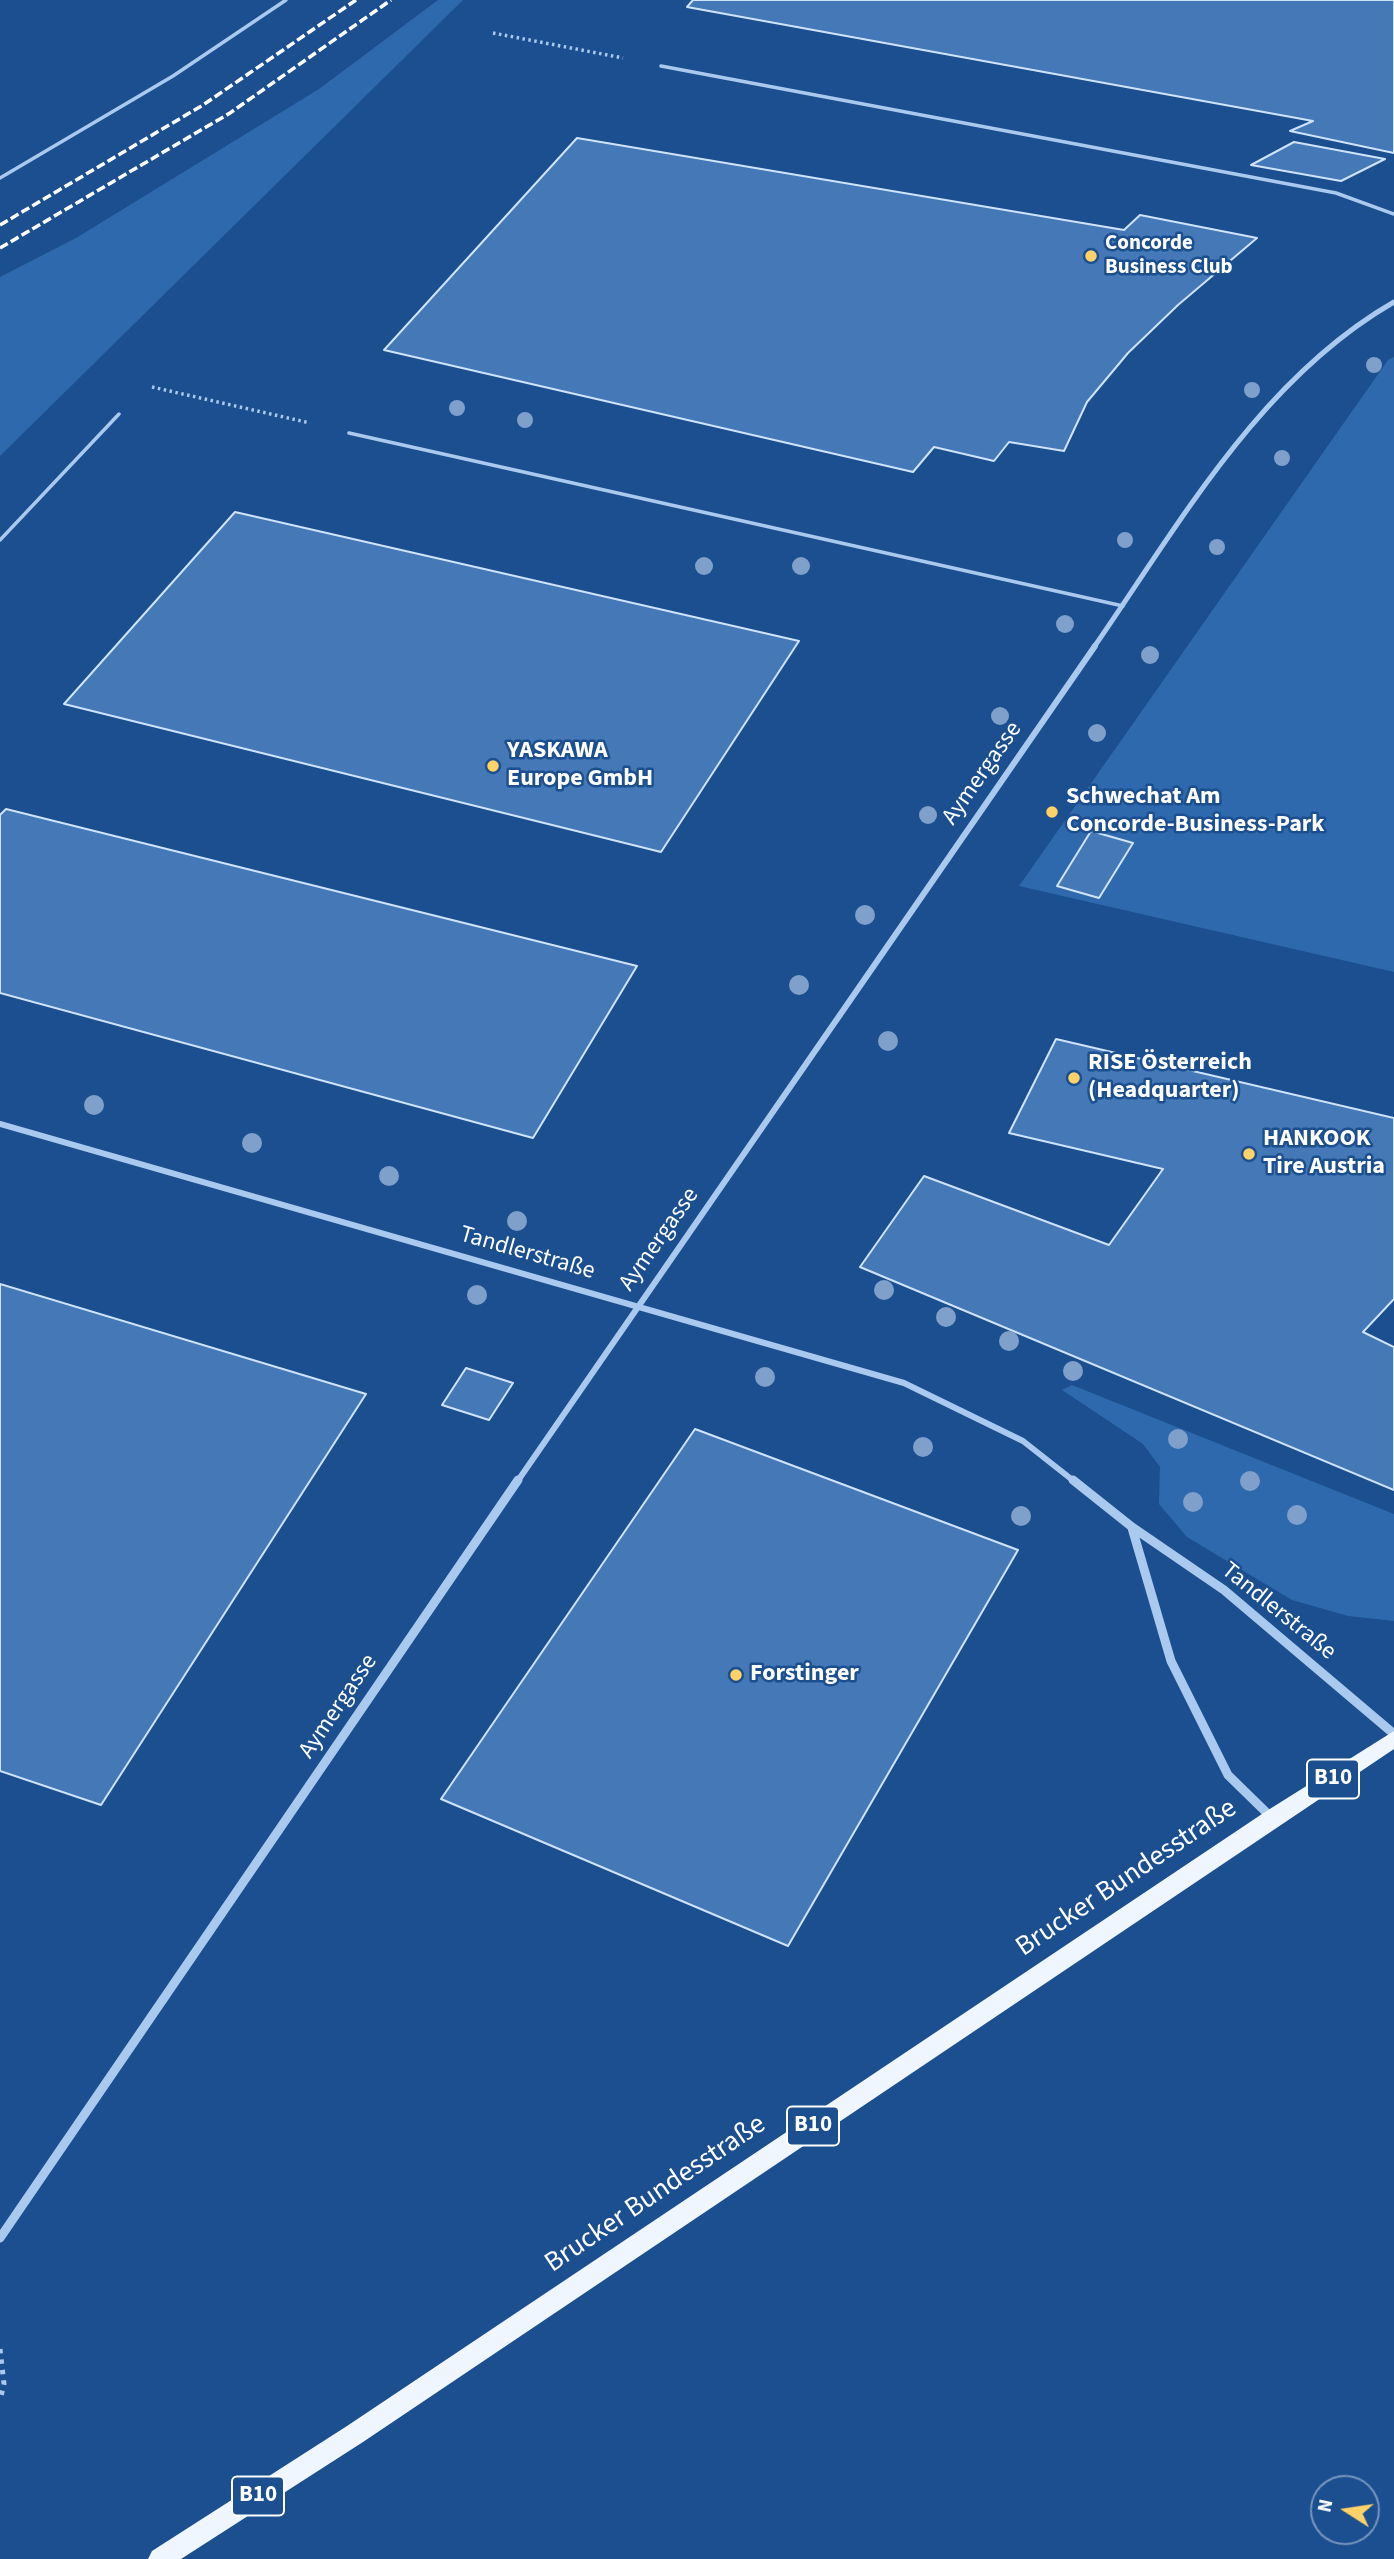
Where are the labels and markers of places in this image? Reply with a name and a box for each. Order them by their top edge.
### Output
place label: Concorde Business Club [1105,231,1233,281]
marker: Concorde Business Club [1083,248,1099,264]
place label: YASKAWA Europe GmbH [507,738,653,794]
marker: YASKAWA Europe GmbH [485,758,501,774]
place label: Schwechat Am Concorde-Business-Park [1066,784,1325,840]
marker: Schwechat Am Concorde-Business-Park [1044,804,1060,820]
place label: RISE Österreich (Headquarter) [1088,1050,1252,1106]
marker: RISE Österreich (Headquarter) [1066,1070,1082,1086]
place label: HANKOOK Tire Austria [1263,1126,1385,1182]
marker: HANKOOK Tire Austria [1241,1146,1257,1162]
place label: Forstinger [750,1661,859,1689]
marker: Forstinger [728,1667,744,1683]

